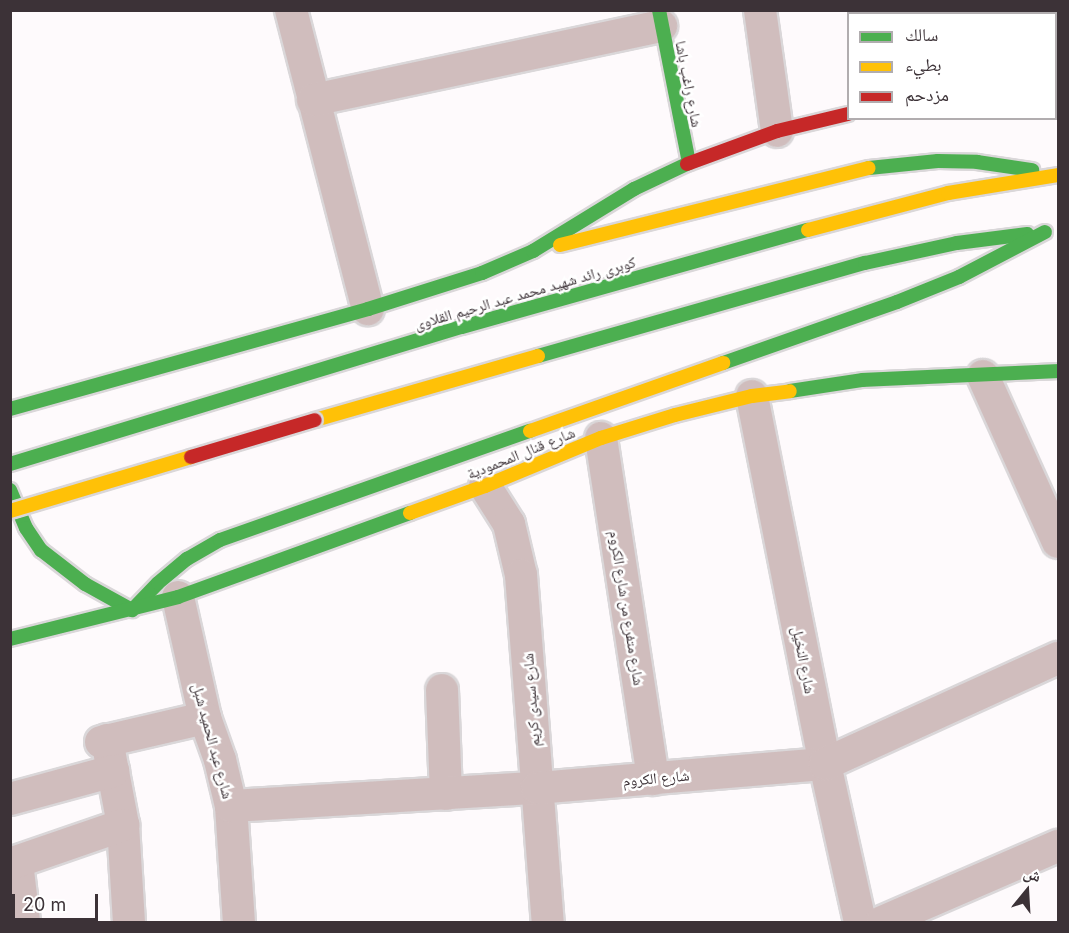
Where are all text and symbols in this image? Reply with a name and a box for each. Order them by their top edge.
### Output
legend [847,12,1057,120]
text: سالك [905,24,938,45]
street label: شارع راغب باشا [672,39,706,129]
text: بطيء [905,54,942,75]
text: مزدحم [905,84,949,105]
street label: كوبرى رائد شهيد محمد عبد الرحيم القلاوى [412,253,638,333]
street label: شارع قنال المحمودية [464,423,578,483]
street label: شارع متفرع من شارع الكروم [606,529,648,687]
street label: شارع النخيل [789,625,819,695]
street label: شارع سيدى كريم [519,653,543,747]
street label: شارع عبد الحميد شبل [189,681,237,801]
street label: شارع الكروم [622,766,690,790]
north arrow [997,861,1057,921]
text: ش [1021,862,1044,886]
scale bar [15,882,100,920]
text: 20 m [23,894,66,915]

